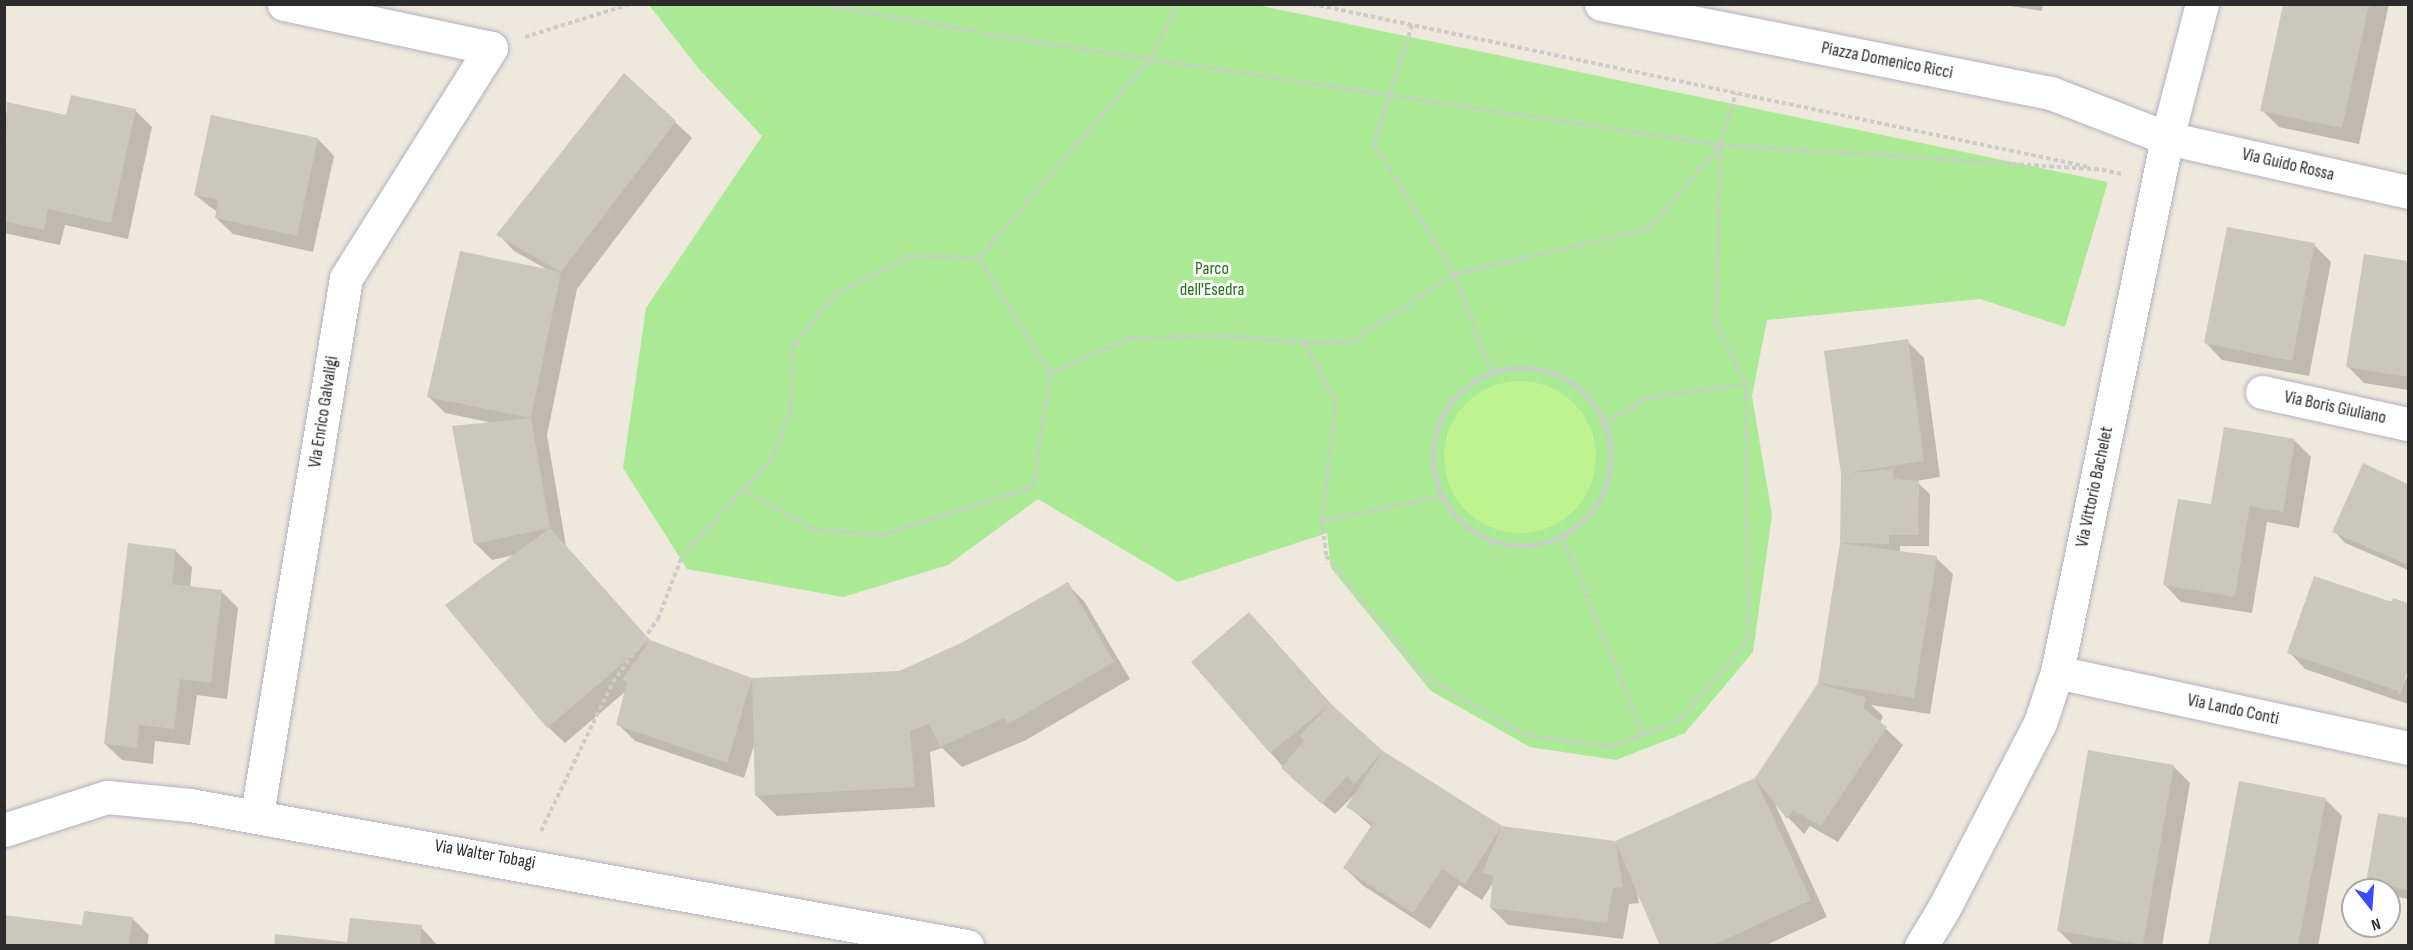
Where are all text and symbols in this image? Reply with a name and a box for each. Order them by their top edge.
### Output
street label: Piazza Domenico Ricci [1819,38,1955,84]
street label: Via Guido Rossa [2240,144,2336,186]
park label: Parco dell'Esedra [1180,259,1244,302]
street label: Via Enrico Galvaligi [305,355,343,469]
street label: Via Boris Giuliano [2282,387,2388,429]
street label: Via Vittorio Bachelet [2072,425,2118,549]
street label: Via Lando Conti [2185,690,2281,730]
street label: Via Walter Tobagi [433,836,537,874]
north arrow [2341,878,2401,938]
text: N [2369,913,2383,934]

